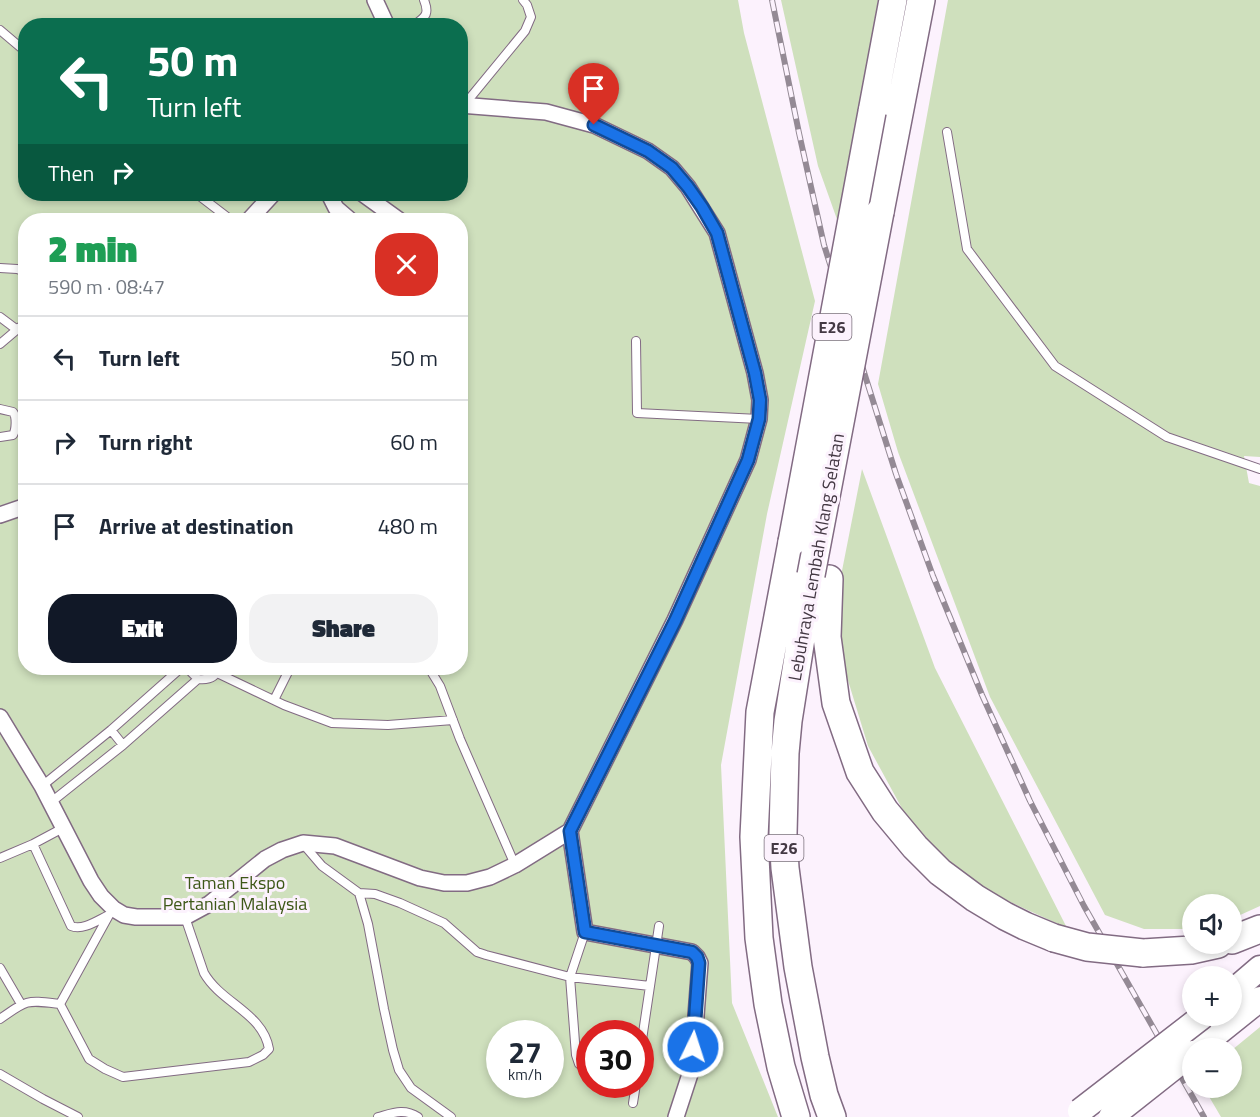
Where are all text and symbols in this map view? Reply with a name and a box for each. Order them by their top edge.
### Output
text: 50 m [147,28,239,92]
icon: left [48,42,126,120]
pin [568,63,619,125]
icon: arrive [577,72,610,105]
text: Turn left [147,86,241,127]
text: Then [48,156,94,190]
icon: right [106,156,139,189]
text: 2 min [48,221,137,276]
button: close [375,233,438,296]
text: 590 m · 08:47 [48,271,165,302]
road number: E26 [812,314,852,340]
text: Turn left [99,341,180,375]
text: 50 m [390,341,438,375]
icon: left [48,342,81,375]
text: Turn right [99,425,193,459]
text: 60 m [390,425,438,459]
icon: right [48,426,81,459]
street label: Lebuhraya Lembah Klang Selatan [781,431,851,683]
text: Arrive at destination [99,509,294,543]
text: 480 m [378,509,438,543]
icon: arrive [48,510,81,543]
button: Exit [48,594,237,663]
button: Share [249,594,438,663]
road number: E26 [764,835,804,861]
park label: Taman Ekspo Pertanian Malaysia [163,869,307,917]
map controls [1182,894,1242,1098]
button: sound [1182,894,1242,954]
button: + [1182,966,1242,1026]
position arrow [661,1015,725,1079]
speed limit sign: 30 [576,1020,654,1098]
text: 27 [508,1029,542,1075]
button: − [1182,1038,1242,1098]
text: km/h [508,1063,542,1086]

